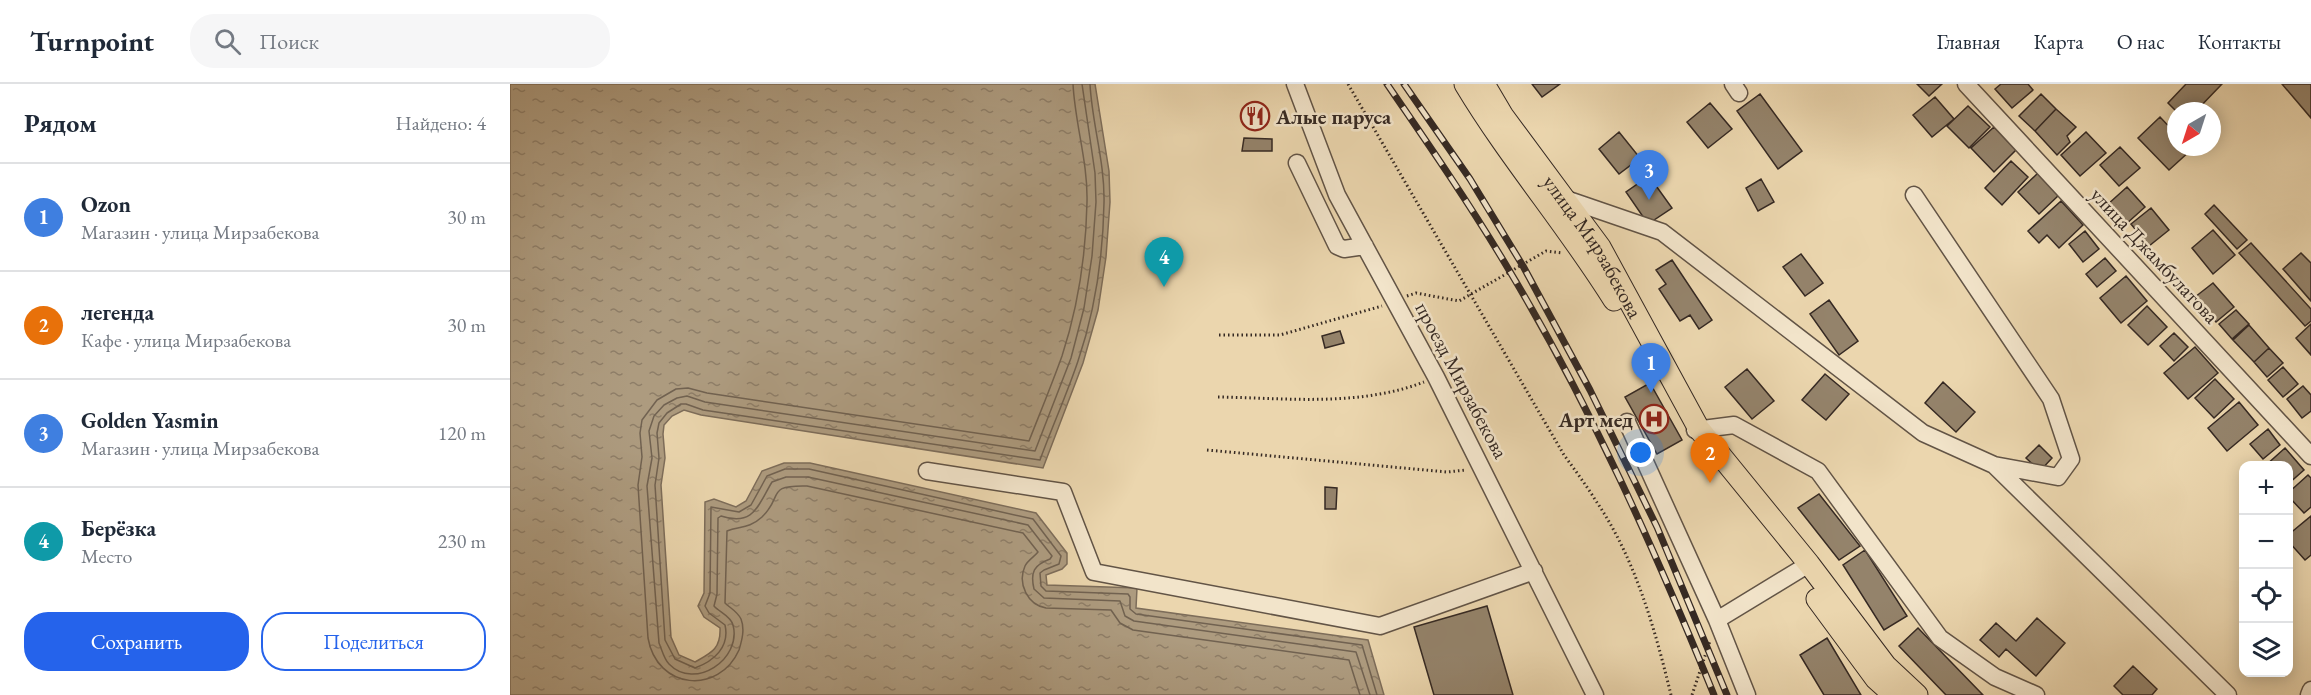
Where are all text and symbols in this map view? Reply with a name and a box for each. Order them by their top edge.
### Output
search box [190,14,610,68]
text: Turnpoint [30,23,154,59]
icon: search [211,25,244,58]
text: Поиск [259,27,319,56]
text: Главная [1936,28,2000,55]
text: Карта [2033,28,2084,55]
text: О нас [2117,28,2165,55]
text: Контакты [2198,28,2281,55]
restaurant icon: Алые паруса [1239,100,1271,132]
north arrow [2167,102,2221,156]
place label: Алые паруса [1275,103,1392,130]
text: Рядом [24,106,97,140]
text: Найдено: 4 [395,110,486,136]
pin: 3 [1630,150,1668,200]
street label: улица Мирзабекова [1537,169,1650,323]
street label: улица Джамбулатова [2085,181,2226,329]
text: Ozon [81,190,131,219]
text: 1 [38,204,49,230]
text: 30 m [447,204,486,230]
text: Магазин · улица Мирзабекова [81,219,320,245]
pin: 4 [1144,238,1184,287]
street label: проезд Мирзабекова [1409,297,1515,464]
text: легенда [81,298,154,327]
text: 2 [38,312,49,338]
text: 30 m [447,312,486,338]
text: Кафе · улица Мирзабекова [81,327,291,353]
pin: 1 [1632,344,1670,393]
hospital icon: Арт мед [1638,403,1670,435]
text: Golden Yasmin [81,406,219,435]
place label: Арт мед [1557,406,1633,433]
text: 3 [38,420,49,446]
text: 120 m [438,420,486,446]
pin: 2 [1690,434,1730,483]
text: Магазин · улица Мирзабекова [81,435,320,461]
your location [1626,438,1655,467]
map controls [2239,461,2293,677]
button: + [2239,461,2293,515]
text: Берёзка [81,514,156,543]
button: − [2239,515,2293,569]
text: 4 [38,528,49,554]
text: 230 m [438,528,486,554]
text: Место [81,543,132,569]
button: locate [2239,569,2293,623]
button: Сохранить [24,612,249,671]
button: Поделиться [261,612,486,671]
button: layers [2239,623,2293,677]

